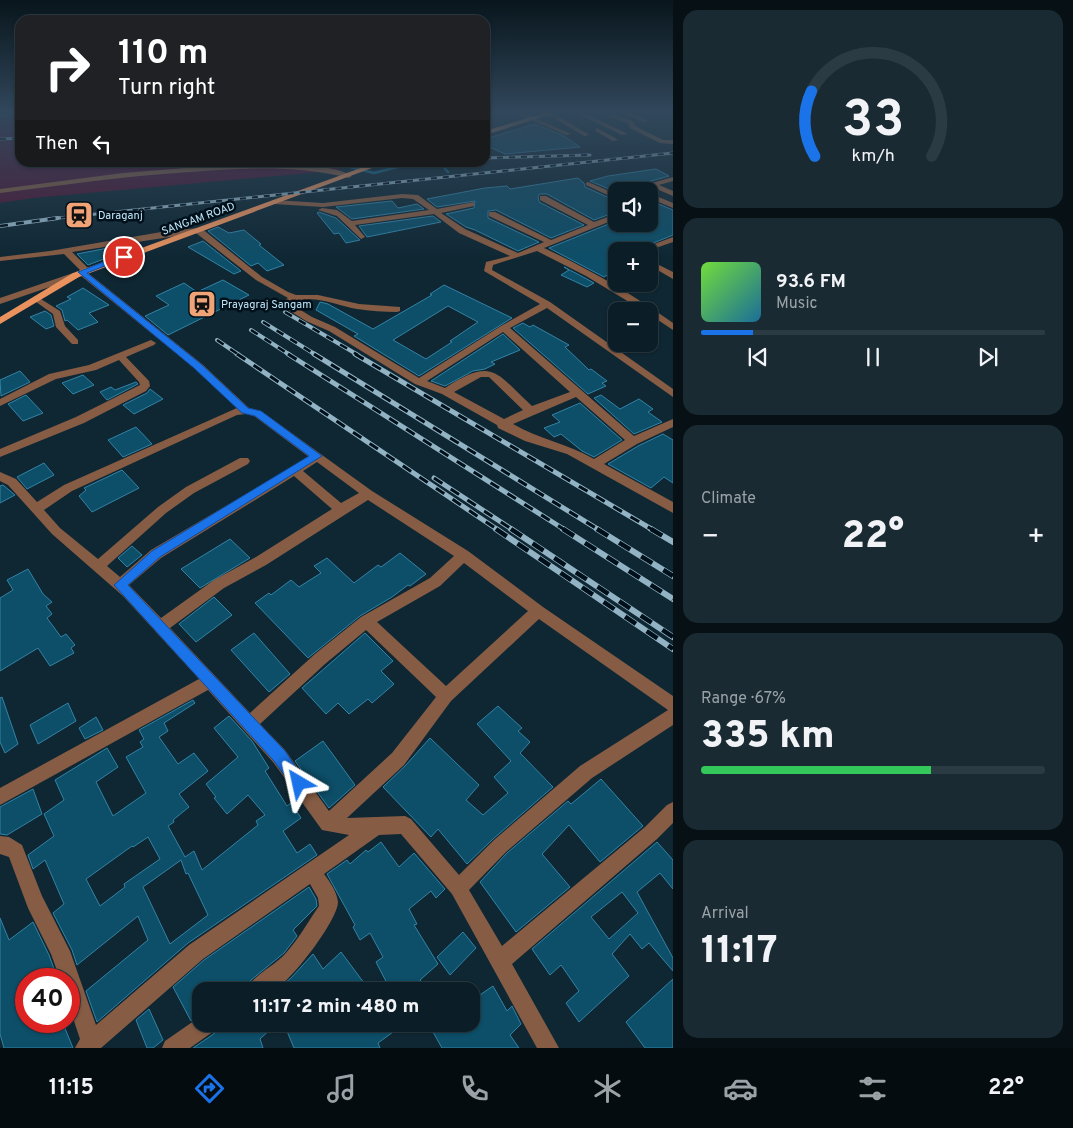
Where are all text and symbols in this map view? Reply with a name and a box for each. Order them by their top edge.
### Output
text: 110 m [118,32,208,76]
icon: right [35,35,100,100]
text: Turn right [118,75,215,102]
text: 33 [842,89,904,155]
icon: left [88,130,116,158]
text: Then [35,132,78,156]
text: km/h [851,145,895,168]
map controls [608,182,658,352]
button: sound [608,182,658,232]
street label: SANGAM ROAD [160,199,237,239]
station icon: Daraganj [64,200,94,230]
place label: Daraganj [98,209,143,223]
pin [103,236,145,278]
button: + [608,242,658,292]
icon: arrive [110,243,138,271]
text: 93.6 FM [776,270,846,294]
station icon: Prayagraj Sangam [187,289,217,319]
text: Music [776,294,817,314]
place label: Prayagraj Sangam [221,298,312,312]
button: − [608,302,658,352]
icon: previous [744,343,772,371]
icon: pause [859,343,887,371]
icon: next [974,343,1002,371]
text: Climate [701,489,756,509]
text: 22° [842,513,904,562]
text: − [701,520,719,556]
text: + [1027,520,1045,556]
text: Range · 67% [701,689,786,709]
text: 335 km [701,713,835,762]
position arrow [272,756,324,808]
text: Arrival [701,904,749,924]
text: 11:17 [701,928,778,977]
speed limit sign: 40 [15,968,80,1033]
text: 11:17 · 2 min · 480 m [253,995,419,1019]
icon: directions [192,1071,227,1106]
icon: music [324,1071,359,1106]
icon: phone [457,1071,492,1106]
icon: climate [590,1071,625,1106]
icon: car [723,1071,758,1106]
icon: filters [855,1071,890,1106]
text: 11:15 [49,1075,94,1102]
text: 22° [988,1075,1024,1102]

